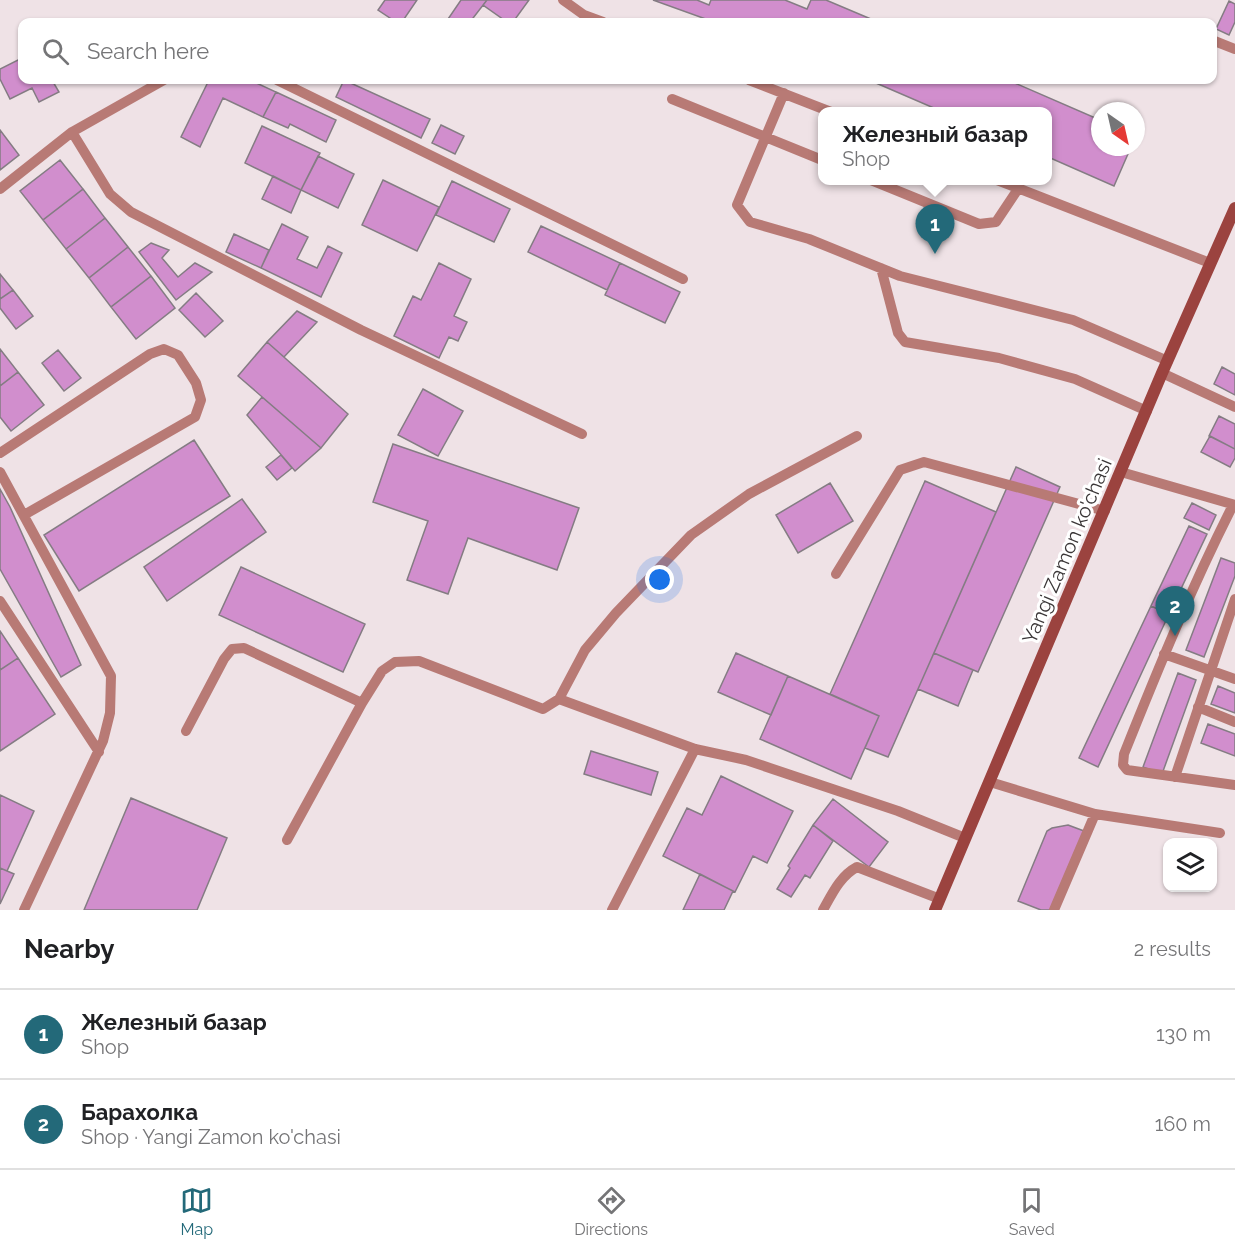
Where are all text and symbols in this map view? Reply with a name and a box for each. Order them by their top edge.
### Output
search box [18,18,1217,84]
icon: search [39,35,72,68]
text: Search here [87,38,209,64]
north arrow [1091,102,1145,156]
popup [818,107,1052,185]
text: Железный базар [842,121,1028,147]
text: Shop [842,147,890,171]
pin: 1 [916,204,954,254]
street label: Yangi Zamon ko'chasi [1017,455,1117,647]
your location [645,565,674,594]
pin: 2 [1156,586,1194,636]
map controls [1163,838,1217,892]
button: layers [1163,838,1217,892]
text: Nearby [24,934,114,964]
text: 2 results [1134,937,1211,961]
text: Железный базар [81,1009,267,1035]
text: 1 [39,1022,48,1046]
text: 130 m [1156,1022,1211,1046]
text: Shop [81,1035,129,1059]
text: Барахолка [81,1099,198,1125]
text: 2 [38,1112,49,1136]
text: 160 m [1155,1112,1211,1136]
text: Shop · Yangi Zamon ko'chasi [81,1125,341,1149]
tab: Map [180,1184,213,1239]
tab: Directions [574,1184,648,1239]
tab: Saved [1009,1184,1055,1239]

